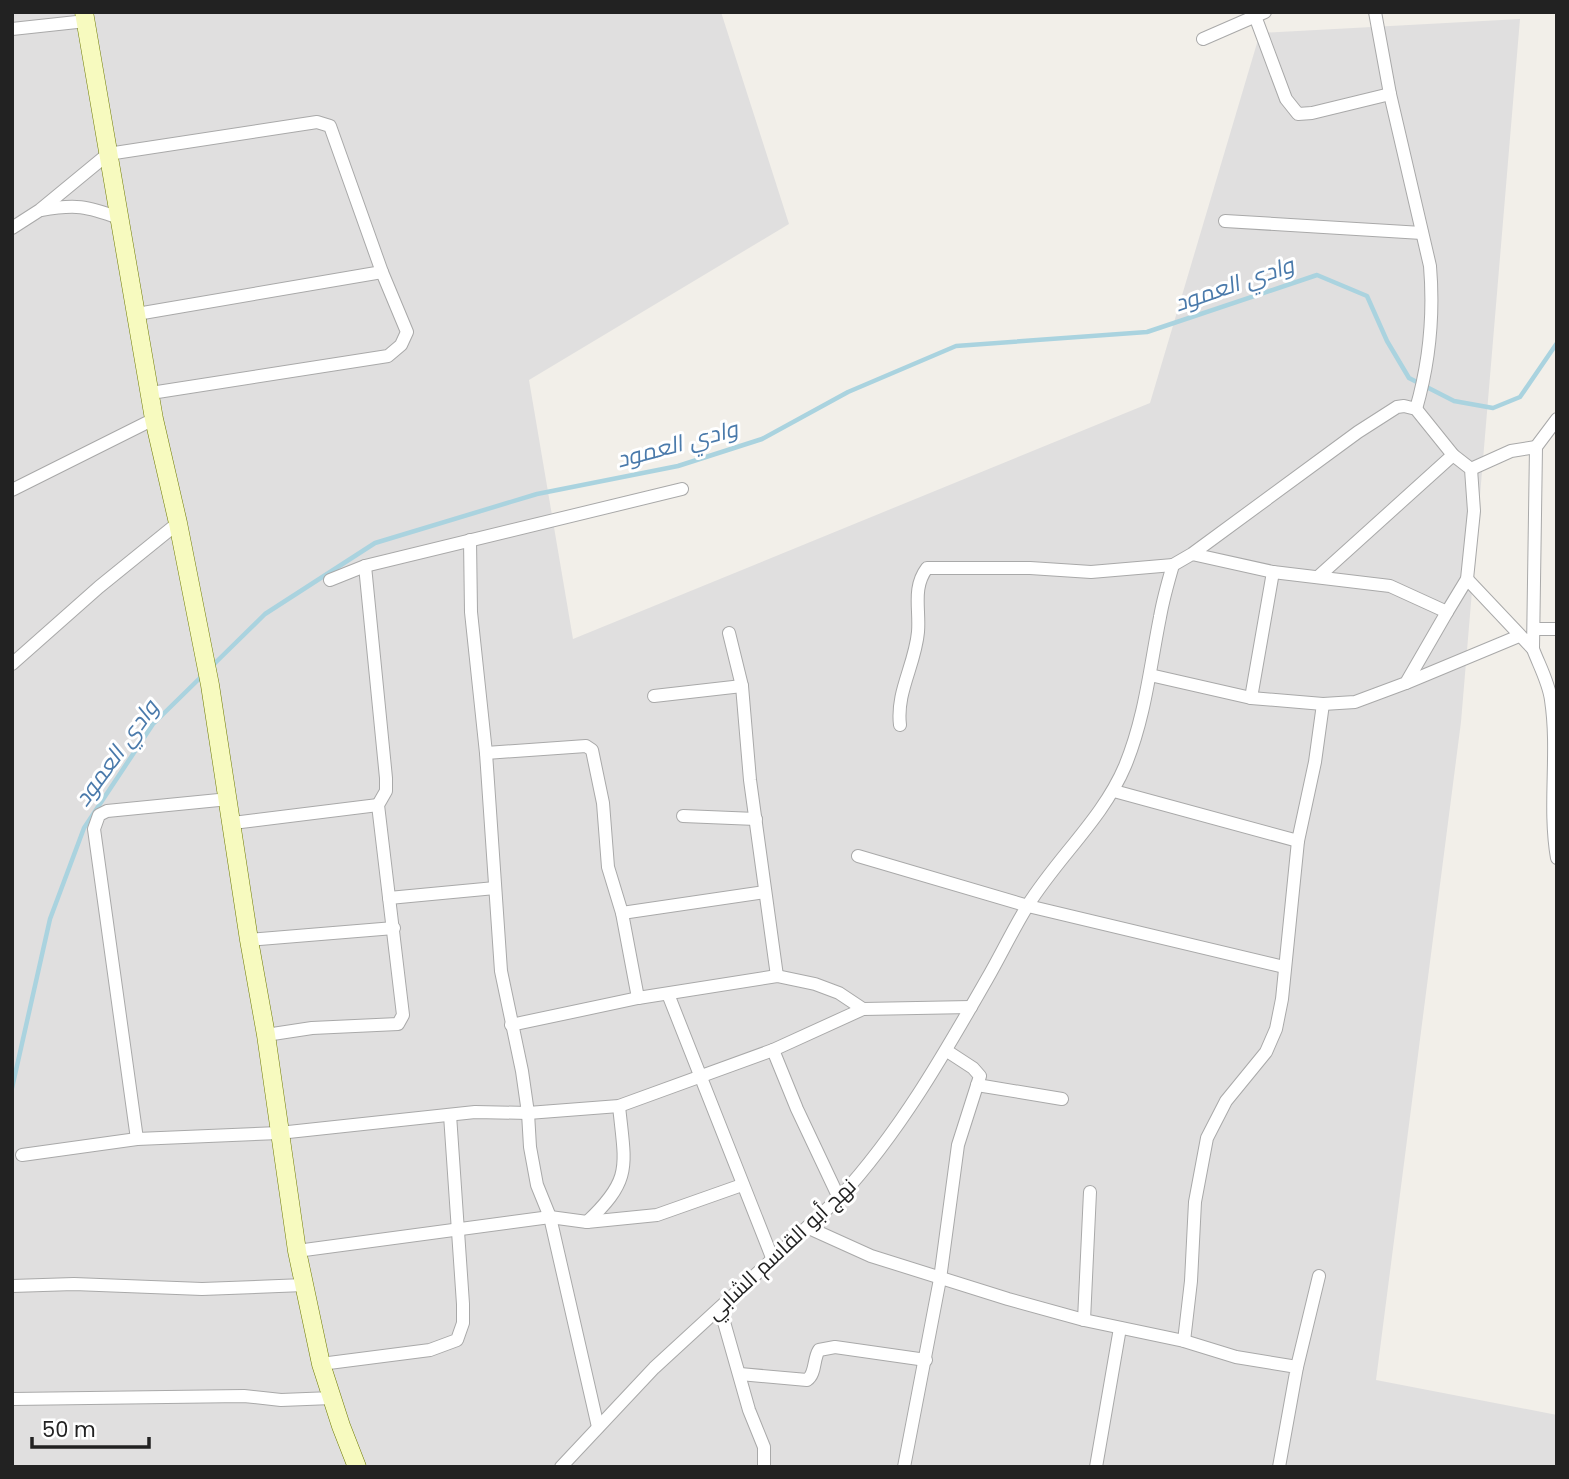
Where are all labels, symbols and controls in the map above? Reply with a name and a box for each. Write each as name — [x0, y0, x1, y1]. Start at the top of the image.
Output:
water label: وادي العمود — [1170, 248, 1300, 321]
water label: وادي العمود — [613, 412, 743, 477]
water label: وادي العمود — [67, 692, 168, 814]
street label: نهج أبو القاسم الشابي — [700, 1172, 864, 1328]
scale bar — [32, 1406, 149, 1450]
text: 50 m — [42, 1415, 96, 1444]

